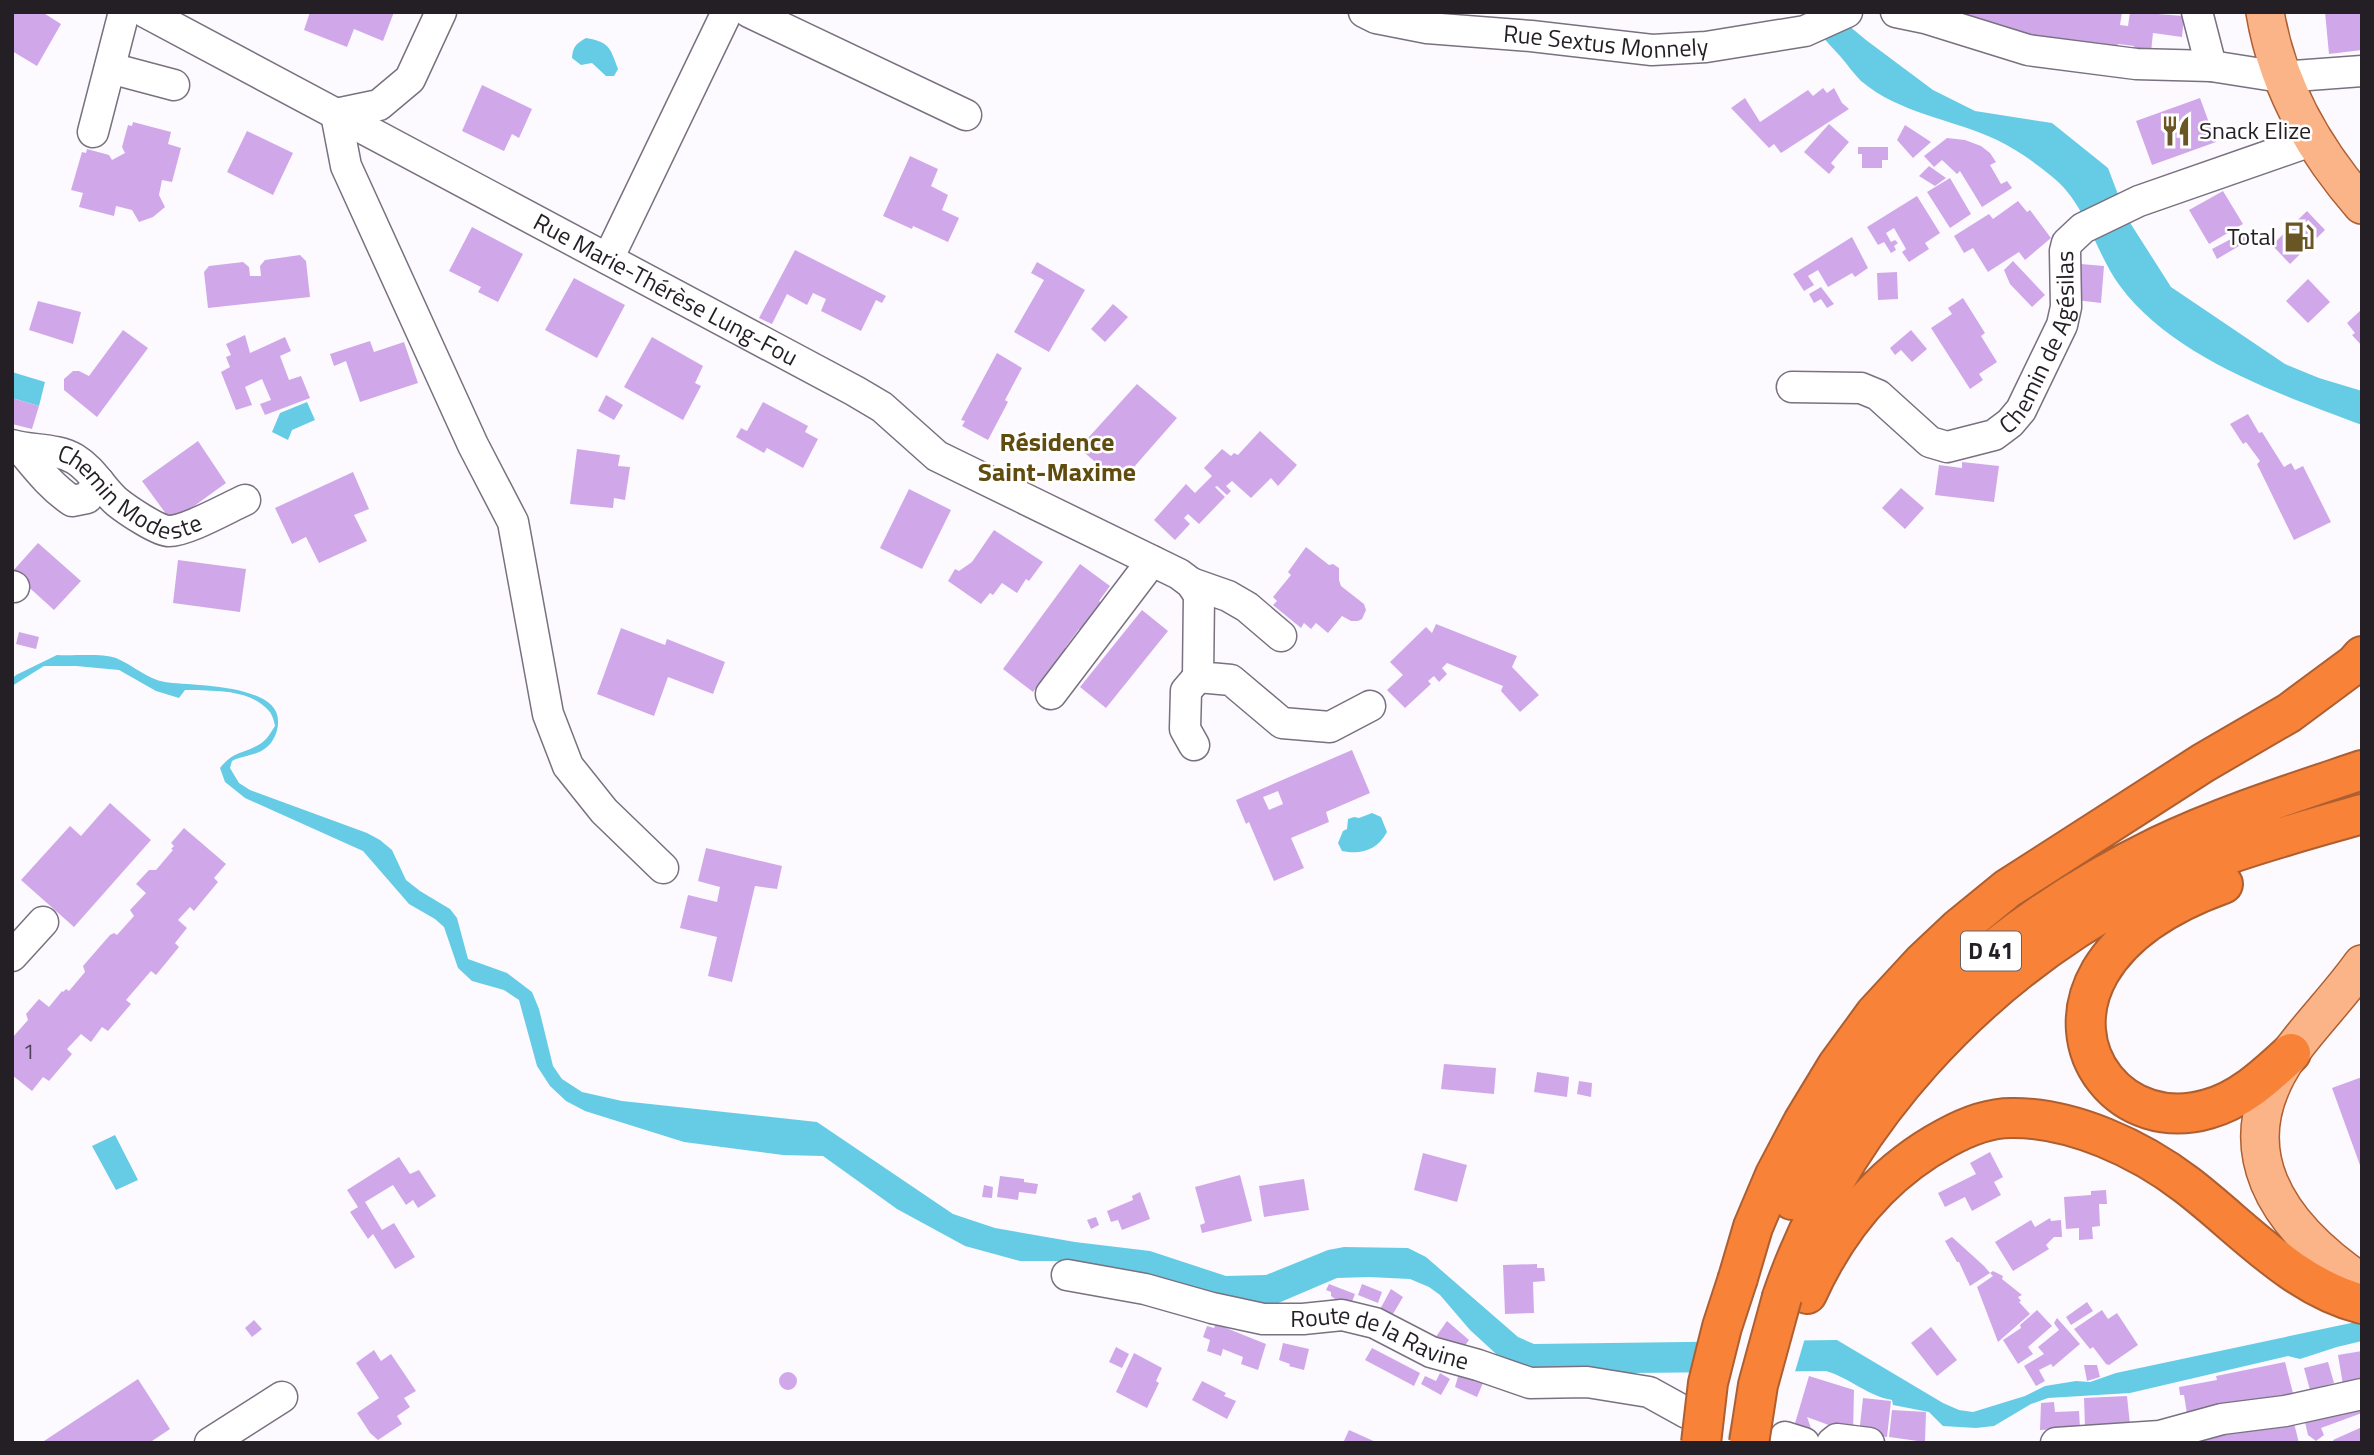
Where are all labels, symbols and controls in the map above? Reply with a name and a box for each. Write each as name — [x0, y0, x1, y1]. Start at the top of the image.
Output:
street label: Rue Sextus Monnely — [1502, 15, 1710, 67]
place label: Snack Elize — [2199, 112, 2311, 148]
restaurant icon: Snack Elize — [2159, 114, 2193, 148]
street label: Rue Marie-Thérèse Lung-Fou — [527, 204, 805, 374]
place label: Total — [2227, 218, 2276, 254]
fuel station icon: Total — [2282, 220, 2316, 254]
street label: Chemin de Agésilas — [1991, 251, 2083, 442]
district label: Résidence Saint-Maxime — [978, 422, 1136, 491]
street label: Chemin Modeste — [53, 434, 207, 548]
road number: D 41 — [1961, 932, 2021, 970]
house number: 1 — [23, 1035, 35, 1067]
street label: Route de la Ravine — [1290, 1296, 1473, 1379]

